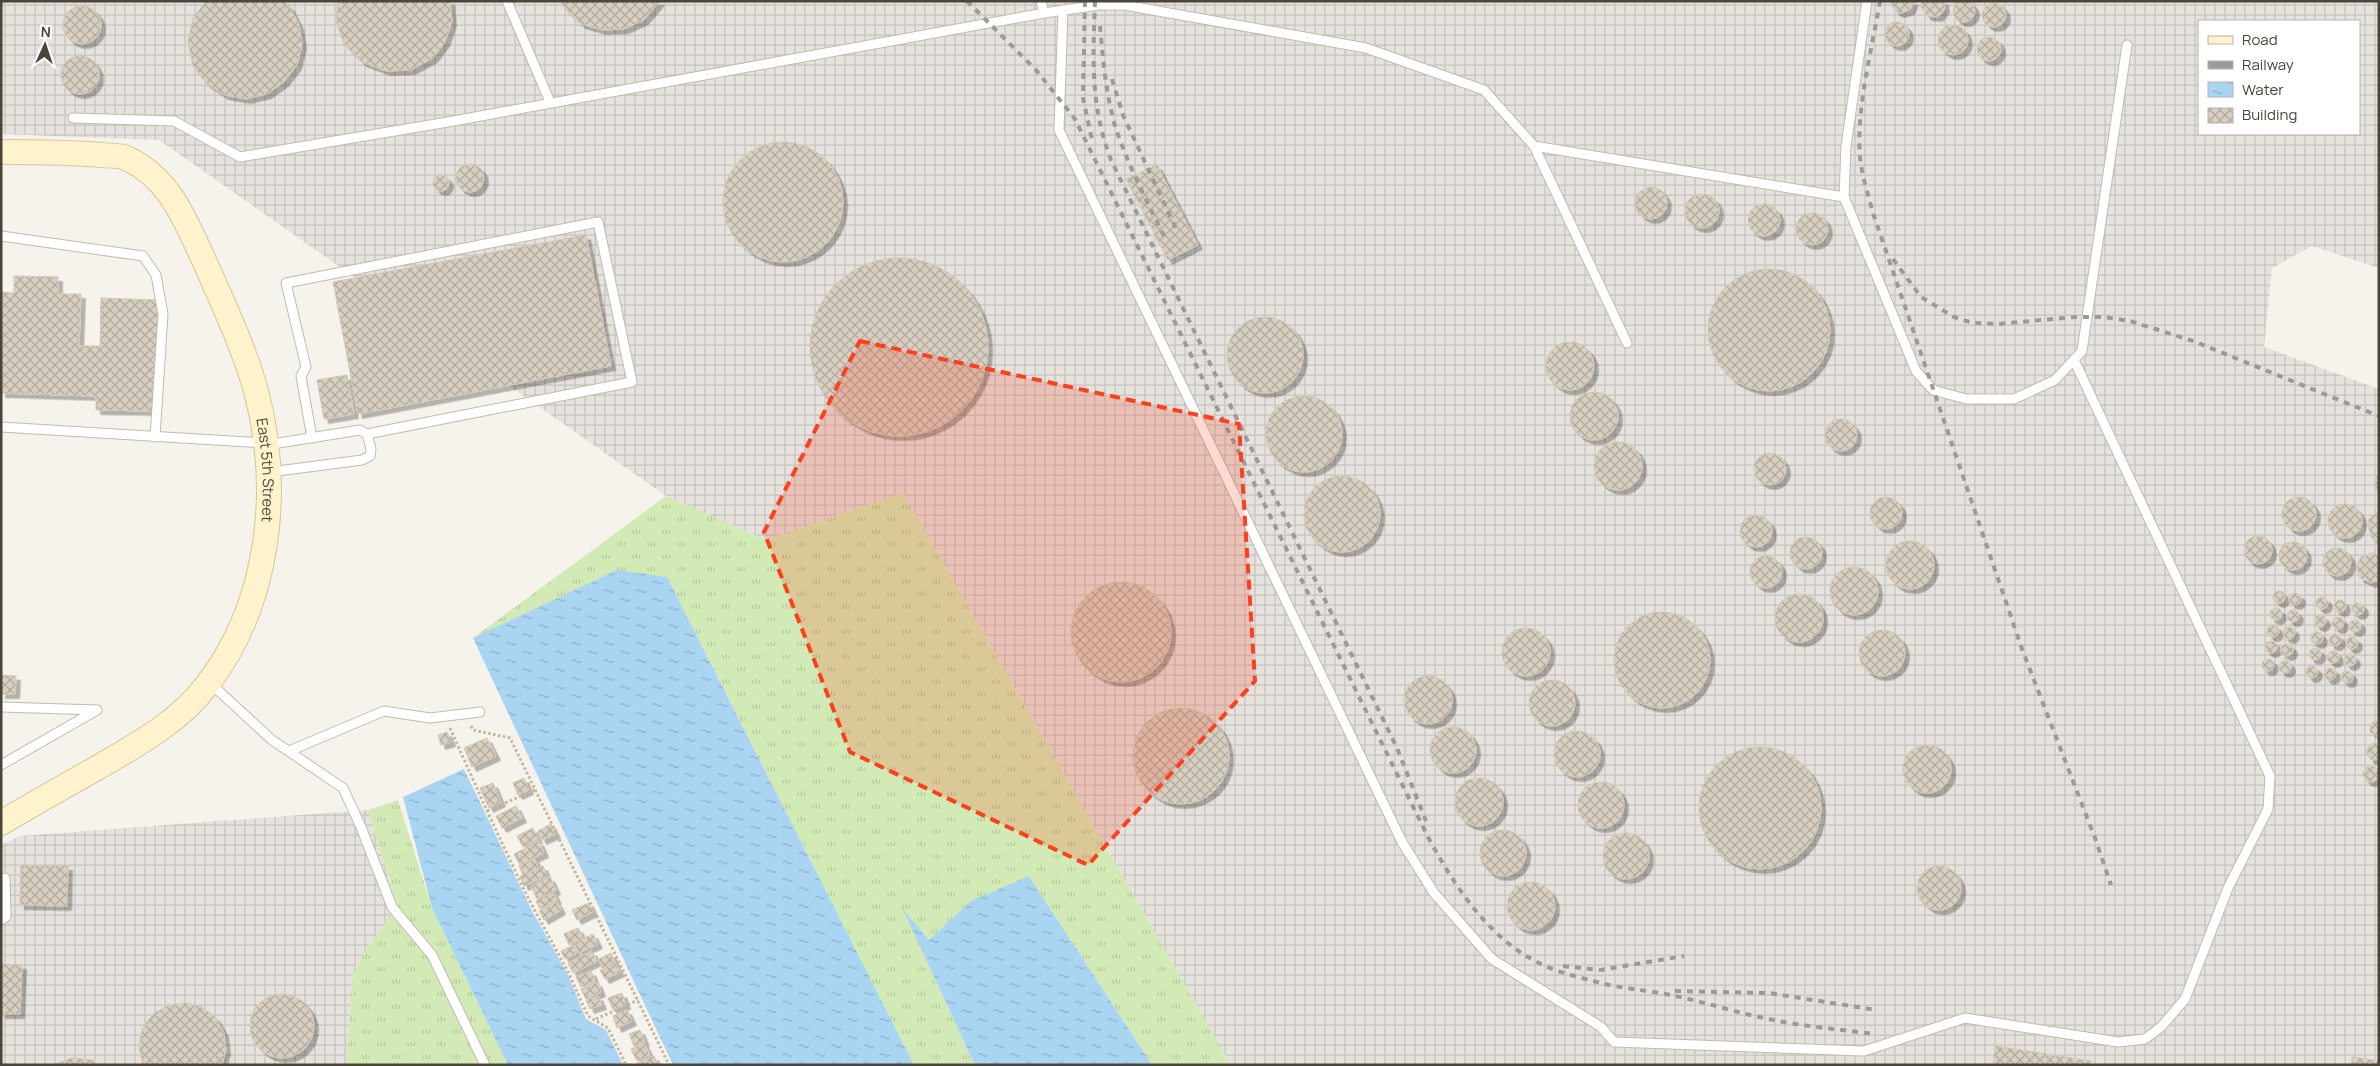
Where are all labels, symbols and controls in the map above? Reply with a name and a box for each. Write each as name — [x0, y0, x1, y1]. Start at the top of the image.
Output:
north arrow — [20, 20, 70, 70]
legend — [2198, 20, 2360, 135]
text: N — [40, 22, 51, 41]
text: Road — [2242, 29, 2278, 50]
text: Railway — [2242, 54, 2294, 75]
text: Water — [2242, 79, 2284, 100]
text: Building — [2242, 104, 2297, 125]
street label: East 5th Street — [252, 416, 279, 523]

